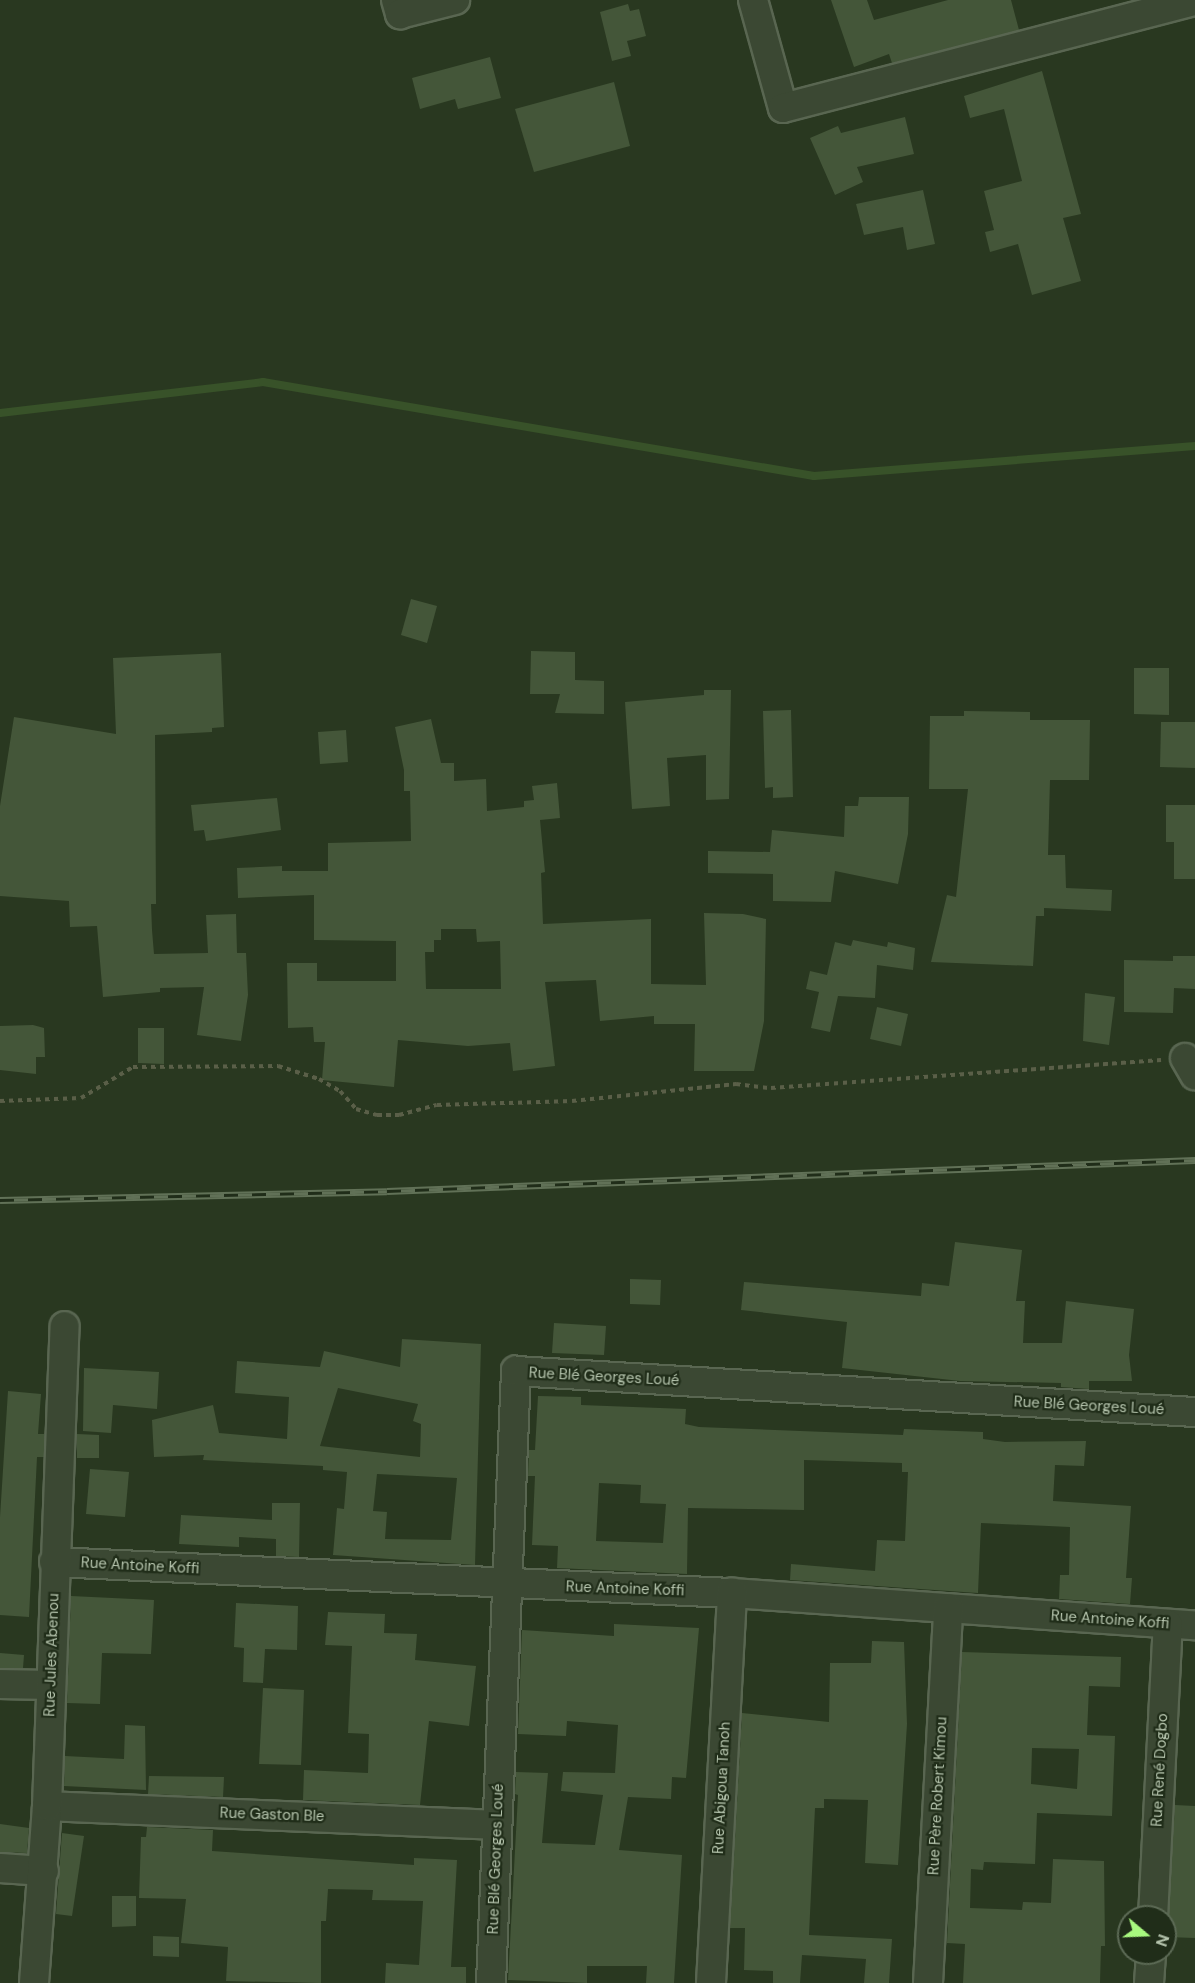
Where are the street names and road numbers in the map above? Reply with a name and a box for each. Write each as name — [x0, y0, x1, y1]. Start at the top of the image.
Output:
street label: Rue Blé Georges Loué — [528, 1364, 680, 1390]
street label: Rue Blé Georges Loué — [1013, 1393, 1165, 1419]
street label: Rue Antoine Koffi — [80, 1554, 200, 1578]
street label: Rue Antoine Koffi — [565, 1578, 685, 1600]
street label: Rue Jules Abenou — [41, 1593, 63, 1717]
street label: Rue Antoine Koffi — [1050, 1607, 1170, 1633]
street label: Rue René Dogbo — [1148, 1713, 1172, 1827]
street label: Rue Père Robert Kimou — [925, 1716, 951, 1876]
street label: Rue Abigoua Tanoh — [710, 1721, 734, 1855]
street label: Rue Blé Georges Loué — [484, 1783, 508, 1935]
street label: Rue Gaston Ble — [219, 1804, 325, 1826]

